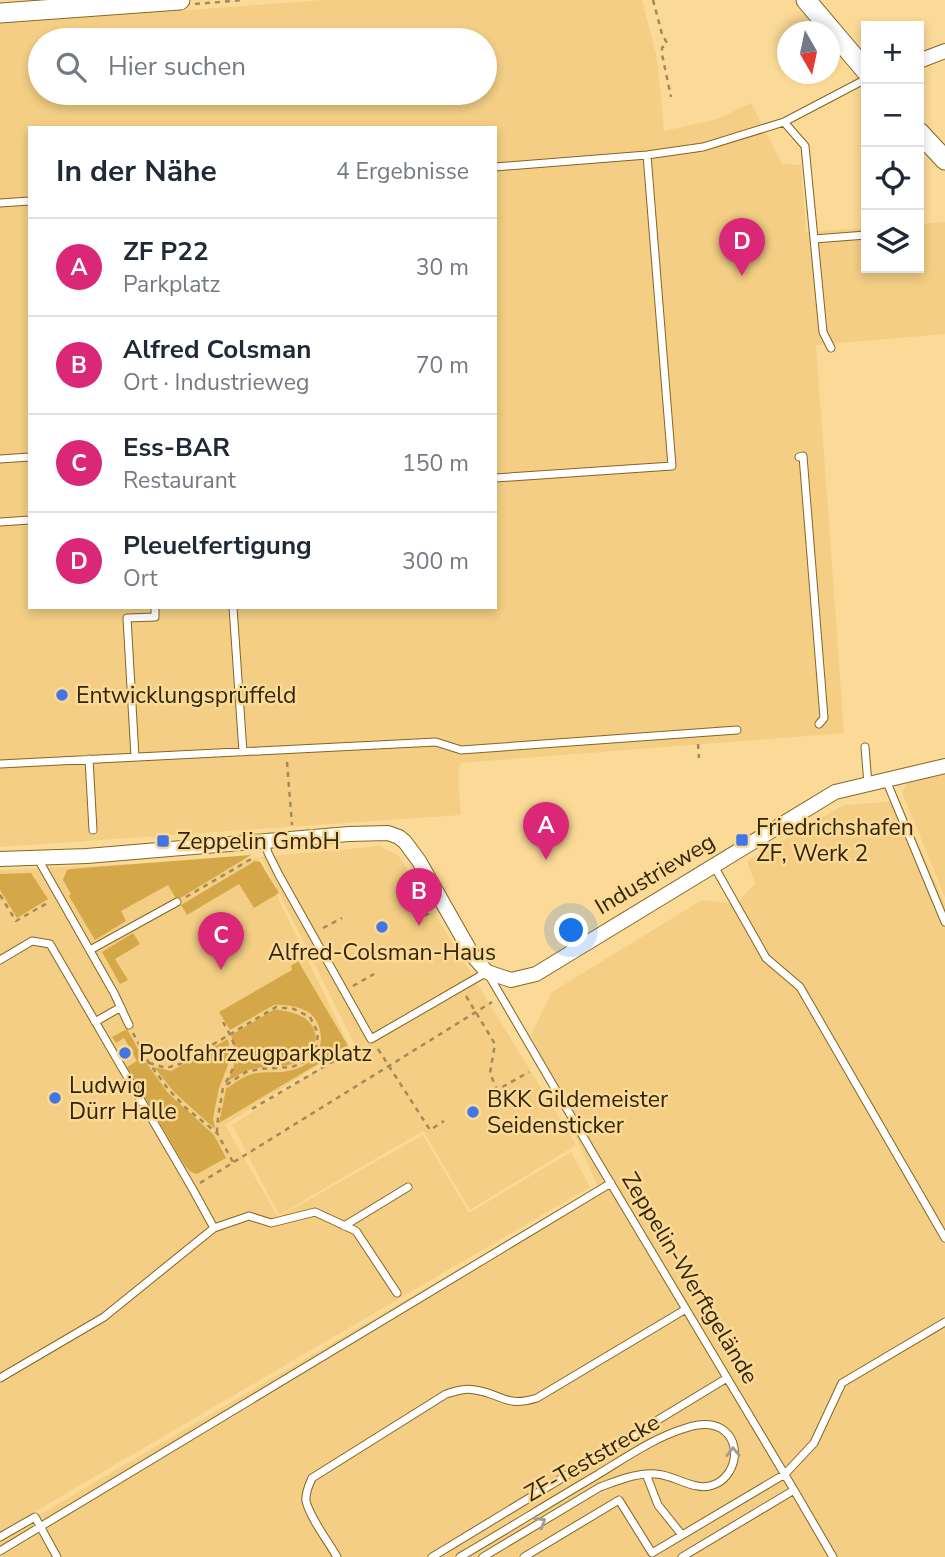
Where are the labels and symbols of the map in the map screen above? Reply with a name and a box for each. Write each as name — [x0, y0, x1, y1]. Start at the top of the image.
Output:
north arrow — [777, 21, 840, 84]
pin: D — [719, 218, 765, 276]
place label: Entwicklungsprüffeld — [76, 680, 296, 711]
marker: Entwicklungsprüffeld — [54, 687, 70, 703]
pin: A — [523, 802, 569, 860]
place label: Friedrichshafen ZF, Werk 2 — [756, 812, 914, 869]
place label: Zeppelin GmbH — [177, 826, 340, 857]
street label: Industrieweg — [589, 826, 721, 922]
marker: Friedrichshafen ZF, Werk 2 — [734, 832, 750, 848]
marker: Zeppelin GmbH — [155, 833, 171, 849]
pin: B — [396, 868, 442, 926]
pin: C — [198, 912, 244, 970]
your location — [554, 913, 588, 947]
marker: Alfred-Colsman-Haus — [374, 919, 390, 935]
place label: Alfred-Colsman-Haus — [268, 937, 496, 968]
place label: Poolfahrzeugparkplatz — [139, 1038, 372, 1069]
marker: Poolfahrzeugparkplatz — [117, 1045, 133, 1061]
place label: Ludwig Dürr Halle — [69, 1070, 177, 1127]
place label: BKK Gildemeister Seidensticker — [487, 1084, 669, 1141]
marker: Ludwig Dürr Halle — [47, 1090, 63, 1106]
marker: BKK Gildemeister Seidensticker — [465, 1104, 481, 1120]
street label: Zeppelin-Werftgelände — [614, 1166, 766, 1390]
street label: ZF-Teststrecke — [519, 1407, 665, 1509]
one-way arrow — [725, 1446, 740, 1457]
one-way arrow — [534, 1517, 547, 1530]

